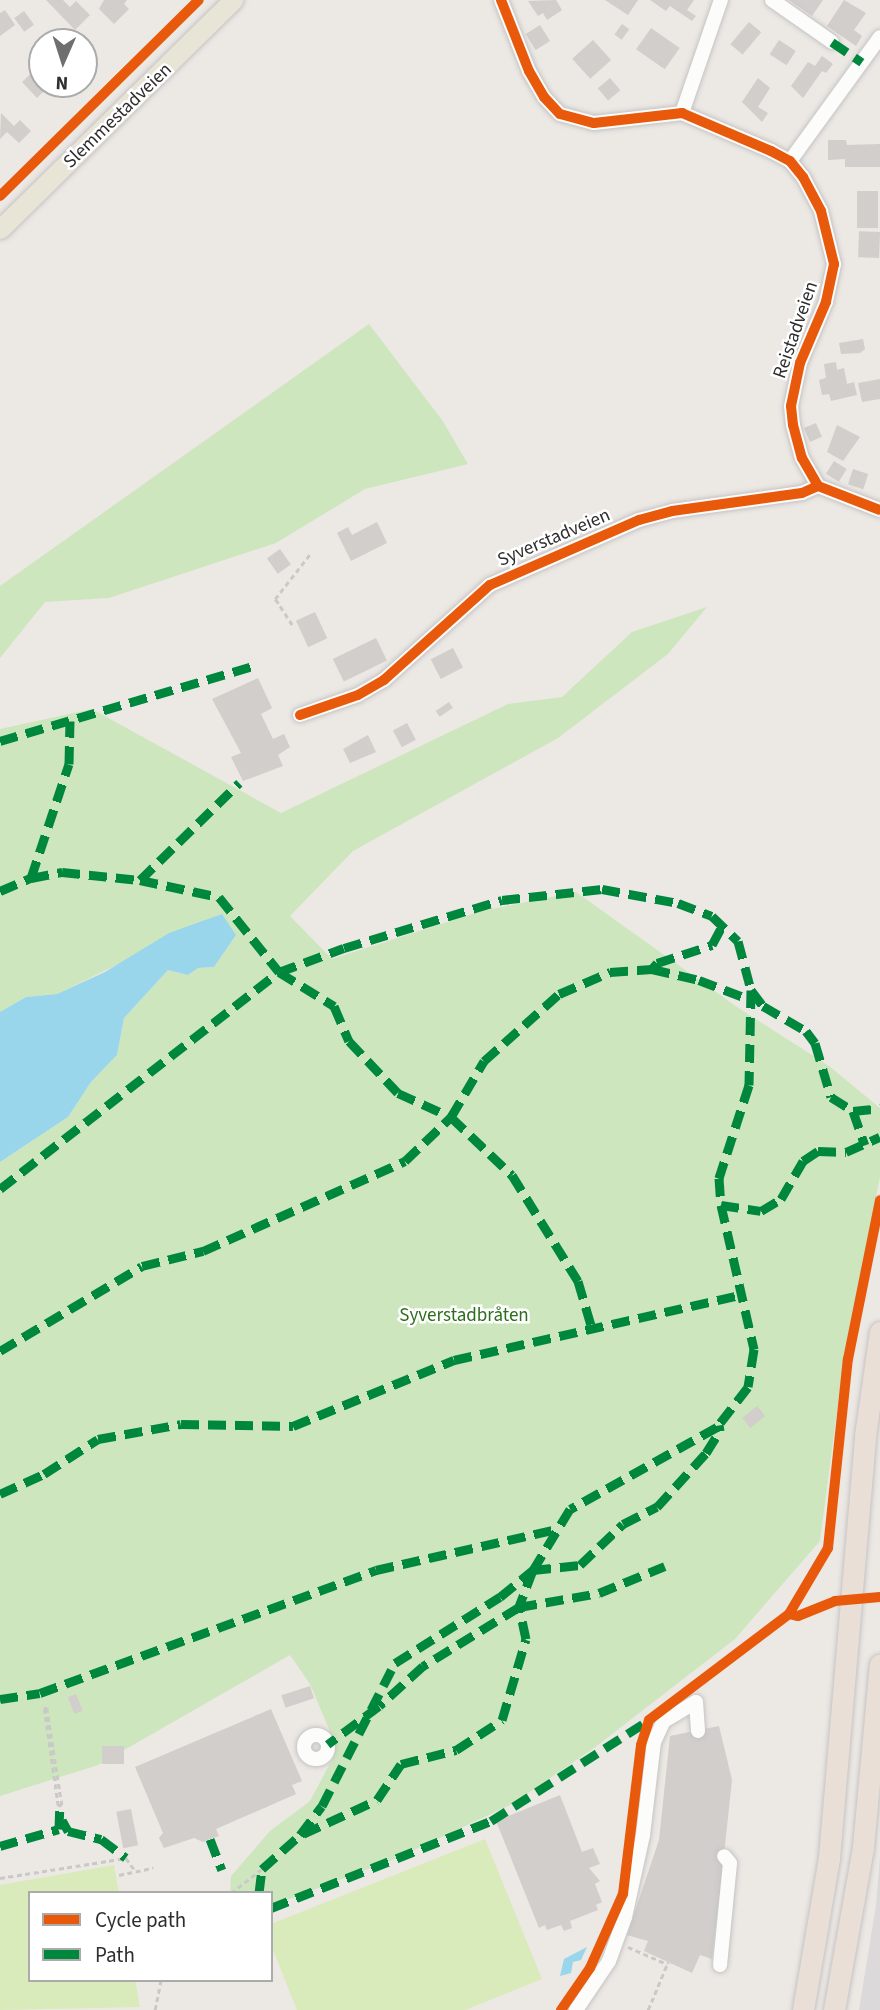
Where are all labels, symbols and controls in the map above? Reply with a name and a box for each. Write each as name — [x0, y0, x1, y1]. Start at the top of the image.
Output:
north arrow — [28, 28, 98, 98]
street label: Slemmestadveien — [59, 59, 177, 173]
text: N — [55, 69, 69, 96]
street label: Reistadveien — [769, 278, 823, 382]
street label: Syverstadveien — [494, 504, 614, 572]
park label: Syverstadbråten — [399, 1305, 529, 1327]
legend — [28, 1891, 273, 1982]
text: Cycle path — [95, 1905, 186, 1935]
text: Path — [95, 1940, 135, 1970]

